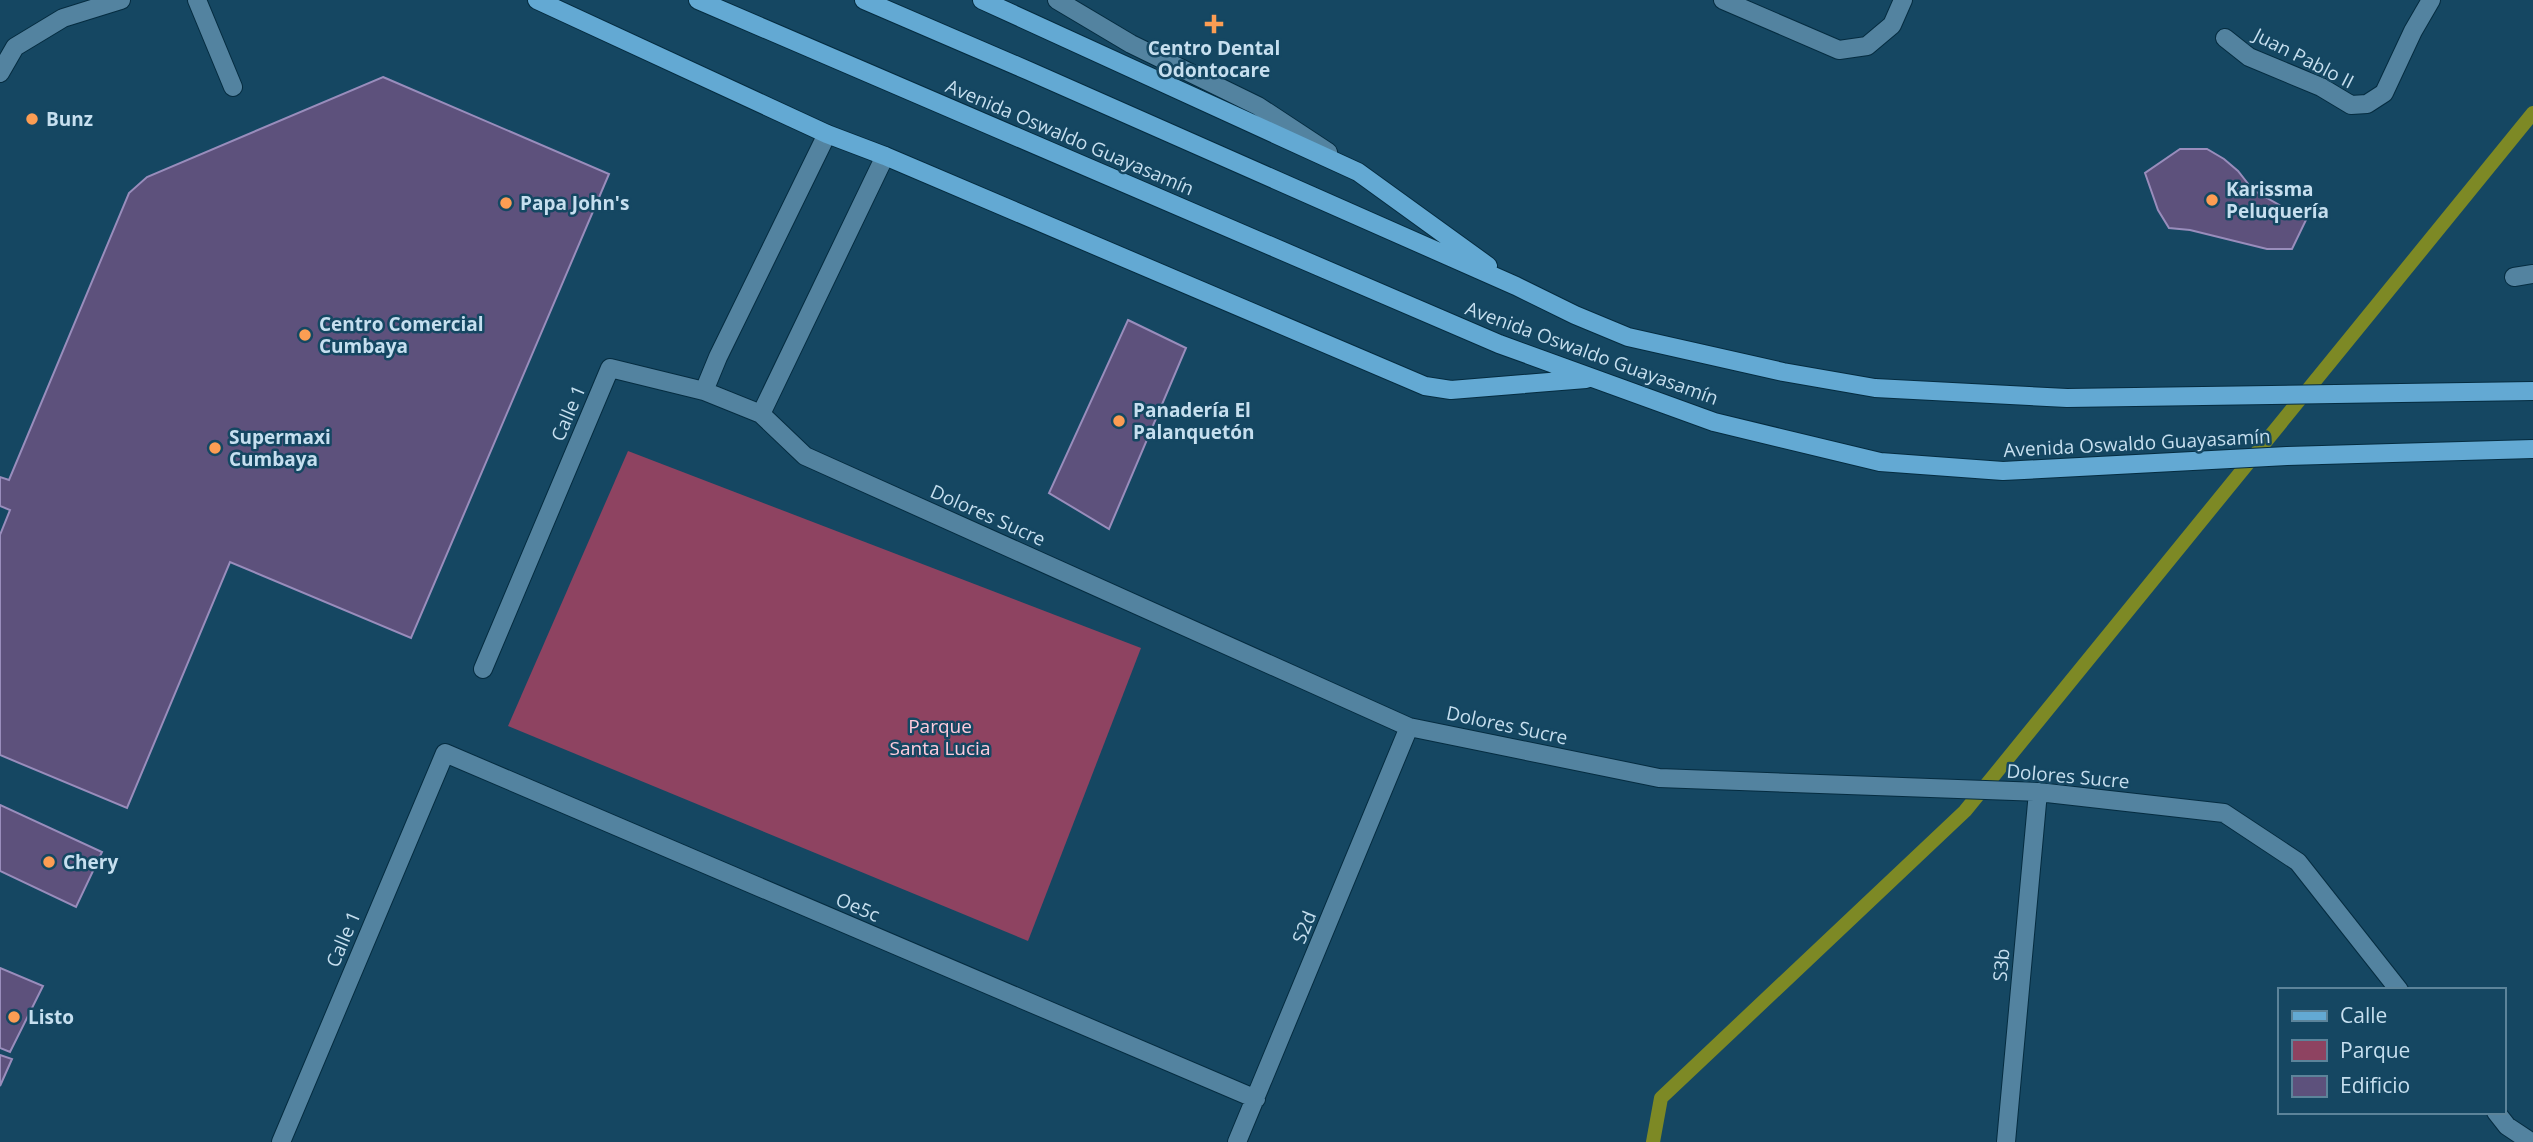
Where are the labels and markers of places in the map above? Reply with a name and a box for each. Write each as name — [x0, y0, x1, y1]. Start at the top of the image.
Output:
marker: Centro Dental Odontocare — [1204, 14, 1224, 34]
place label: Centro Dental Odontocare — [1148, 35, 1280, 83]
place label: Bunz — [46, 106, 93, 132]
marker: Bunz — [24, 111, 40, 127]
place label: Karissma Peluquería — [2226, 176, 2329, 224]
place label: Papa John's — [520, 190, 629, 216]
marker: Karissma Peluquería — [2204, 192, 2220, 208]
marker: Papa John's — [498, 195, 514, 211]
place label: Centro Comercial Cumbaya — [319, 311, 484, 359]
marker: Centro Comercial Cumbaya — [297, 327, 313, 343]
place label: Panadería El Palanquetón — [1133, 397, 1254, 445]
marker: Panadería El Palanquetón — [1111, 413, 1127, 429]
place label: Supermaxi Cumbaya — [229, 424, 331, 472]
marker: Supermaxi Cumbaya — [207, 440, 223, 456]
place label: Chery — [63, 849, 118, 875]
marker: Chery — [41, 854, 57, 870]
place label: Listo — [28, 1004, 74, 1030]
marker: Listo — [6, 1009, 22, 1025]

